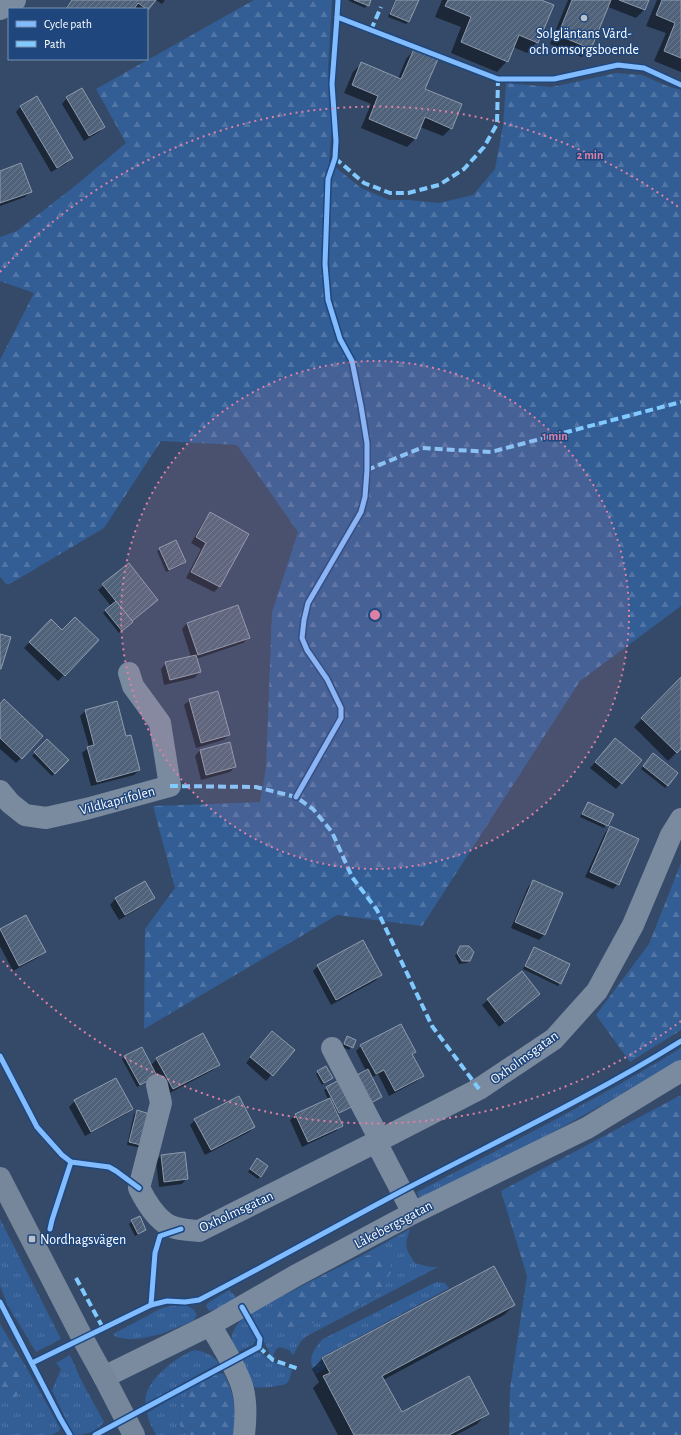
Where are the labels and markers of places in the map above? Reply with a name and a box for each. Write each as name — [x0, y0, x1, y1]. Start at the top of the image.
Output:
marker: Solgläntans Vård- och omsorgsboende — [579, 13, 589, 23]
place label: Solgläntans Vård- och omsorgsboende — [529, 27, 639, 57]
centre of rings — [368, 608, 382, 622]
place label: Nordhagsvägen — [40, 1233, 126, 1247]
marker: Nordhagsvägen — [27, 1234, 37, 1244]

